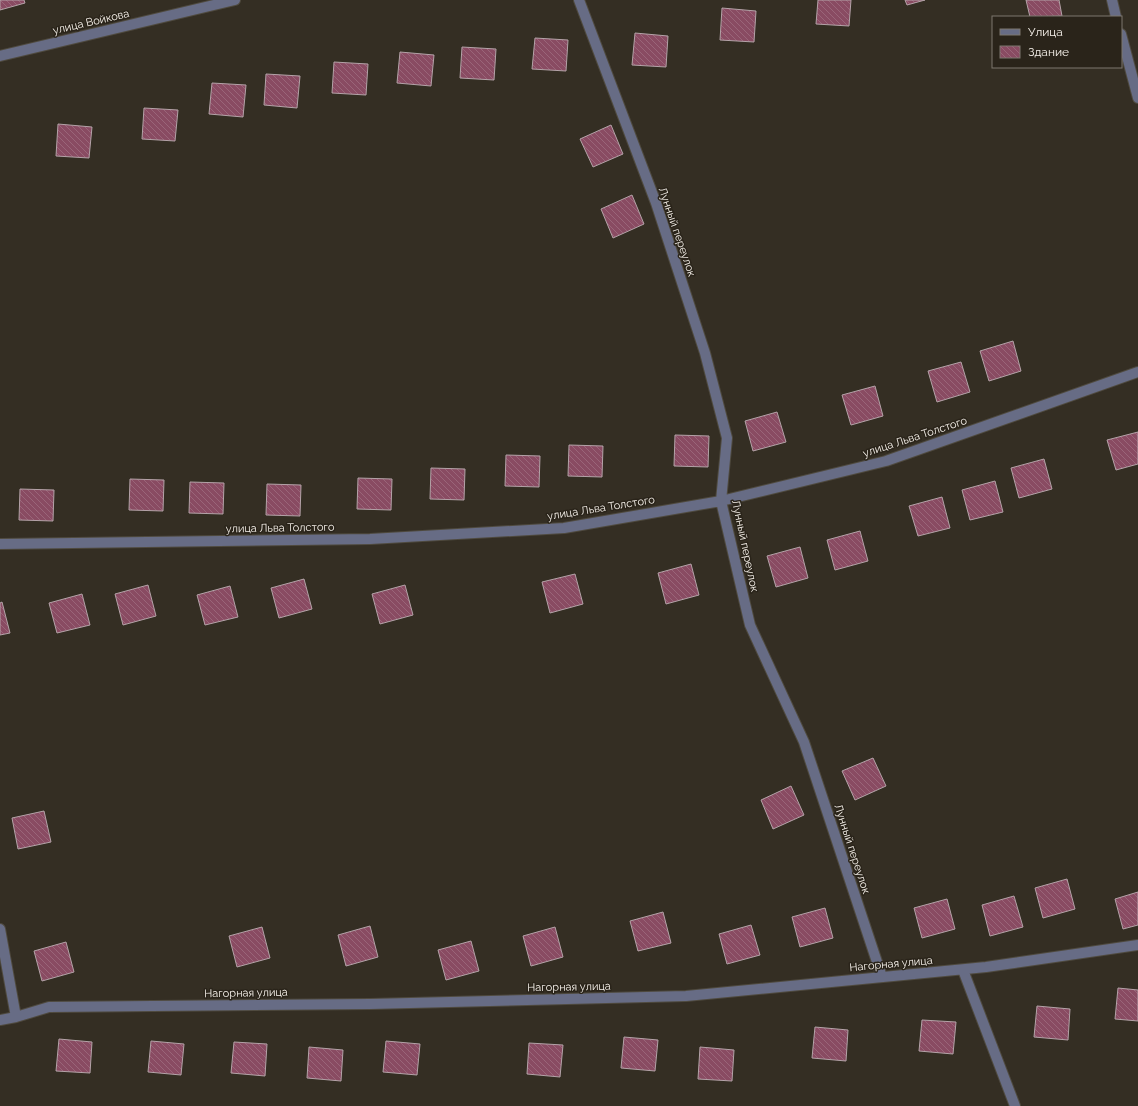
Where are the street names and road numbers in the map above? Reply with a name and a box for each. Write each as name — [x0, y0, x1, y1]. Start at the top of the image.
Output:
street label: улица Войкова — [51, 7, 131, 37]
street label: Лунный переулок — [656, 186, 699, 279]
street label: улица Льва Толстого — [861, 414, 969, 460]
street label: улица Льва Толстого — [546, 493, 656, 523]
street label: Лунный переулок — [729, 499, 761, 594]
street label: улица Льва Толстого — [226, 521, 335, 535]
street label: Лунный переулок — [831, 802, 873, 896]
street label: Нагорная улица — [849, 954, 933, 974]
street label: Нагорная улица — [527, 980, 611, 994]
street label: Нагорная улица — [204, 986, 288, 1000]

